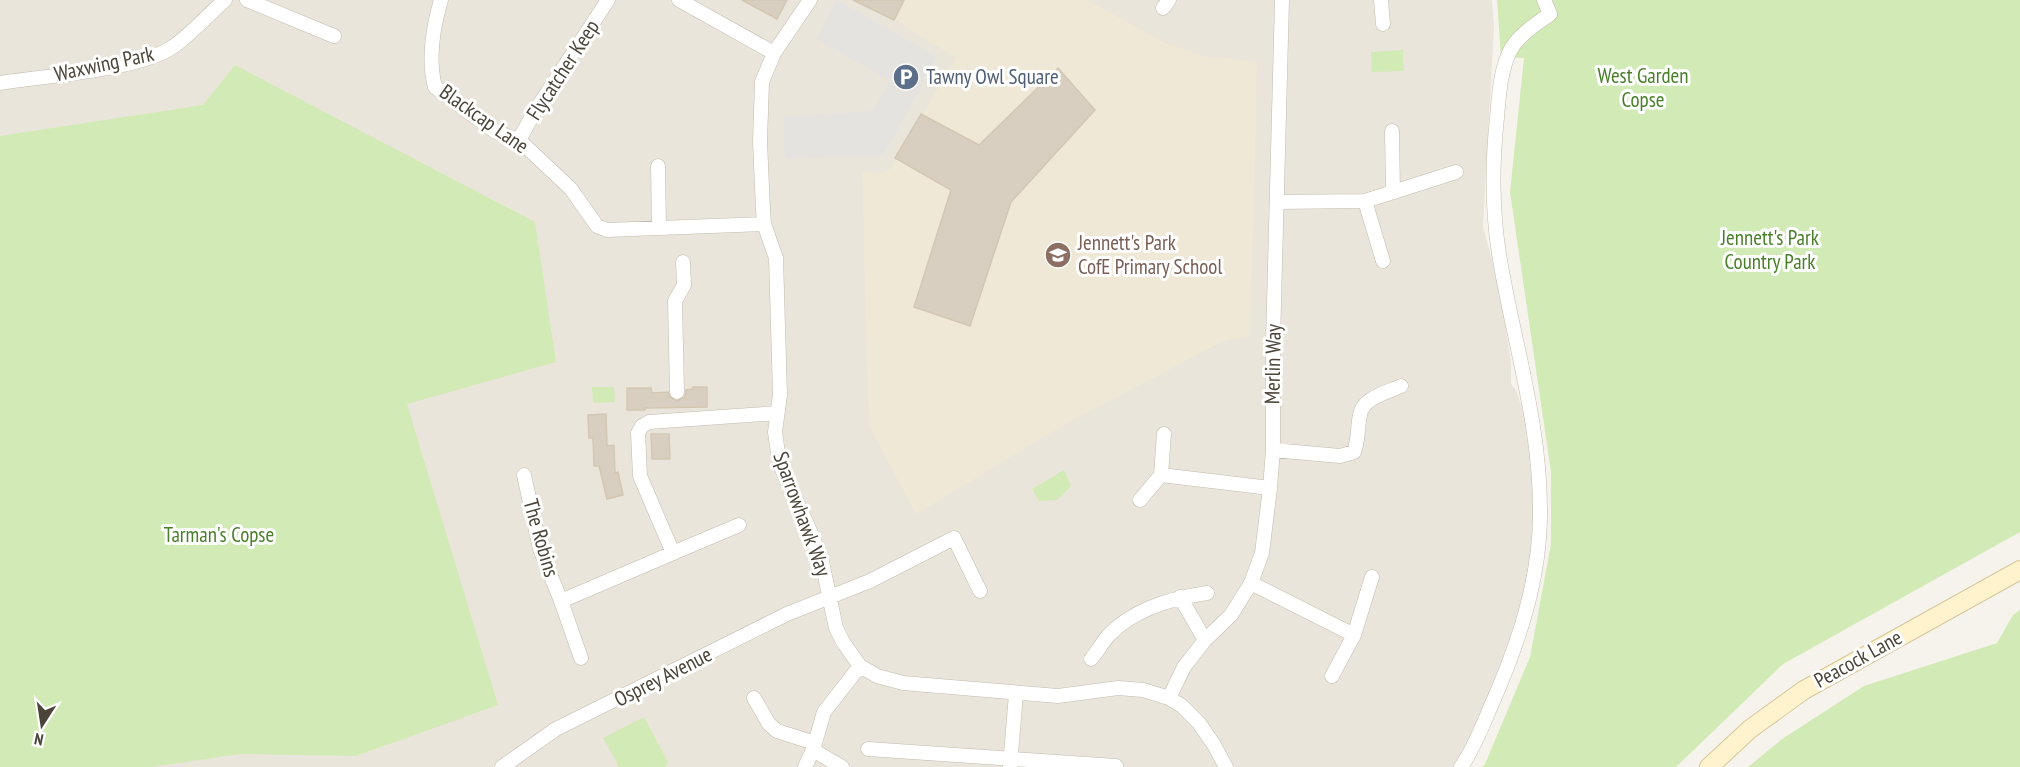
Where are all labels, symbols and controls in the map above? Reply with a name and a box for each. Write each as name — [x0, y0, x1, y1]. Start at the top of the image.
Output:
street label: Flycatcher Keep — [520, 14, 605, 125]
street label: Waxwing Park — [52, 40, 156, 87]
parking icon: Tawny Owl Square — [891, 62, 921, 92]
park label: West Garden Copse — [1598, 62, 1688, 113]
place label: Tawny Owl Square — [926, 63, 1059, 90]
street label: Blackcap Lane — [434, 78, 534, 159]
park label: Jennett's Park Country Park — [1720, 224, 1819, 275]
place label: Jennett's Park CofE Primary School — [1077, 229, 1222, 280]
school or university icon: Jennett's Park CofE Primary School — [1043, 240, 1073, 270]
street label: Merlin Way — [1258, 324, 1287, 404]
street label: Sparrowhawk Way — [767, 448, 838, 580]
street label: The Robins — [517, 496, 565, 580]
park label: Tarman's Copse — [164, 521, 274, 548]
street label: Peacock Lane — [1809, 623, 1906, 694]
street label: Osprey Avenue — [609, 640, 716, 713]
north arrow — [12, 695, 72, 755]
text: N — [33, 729, 45, 750]

